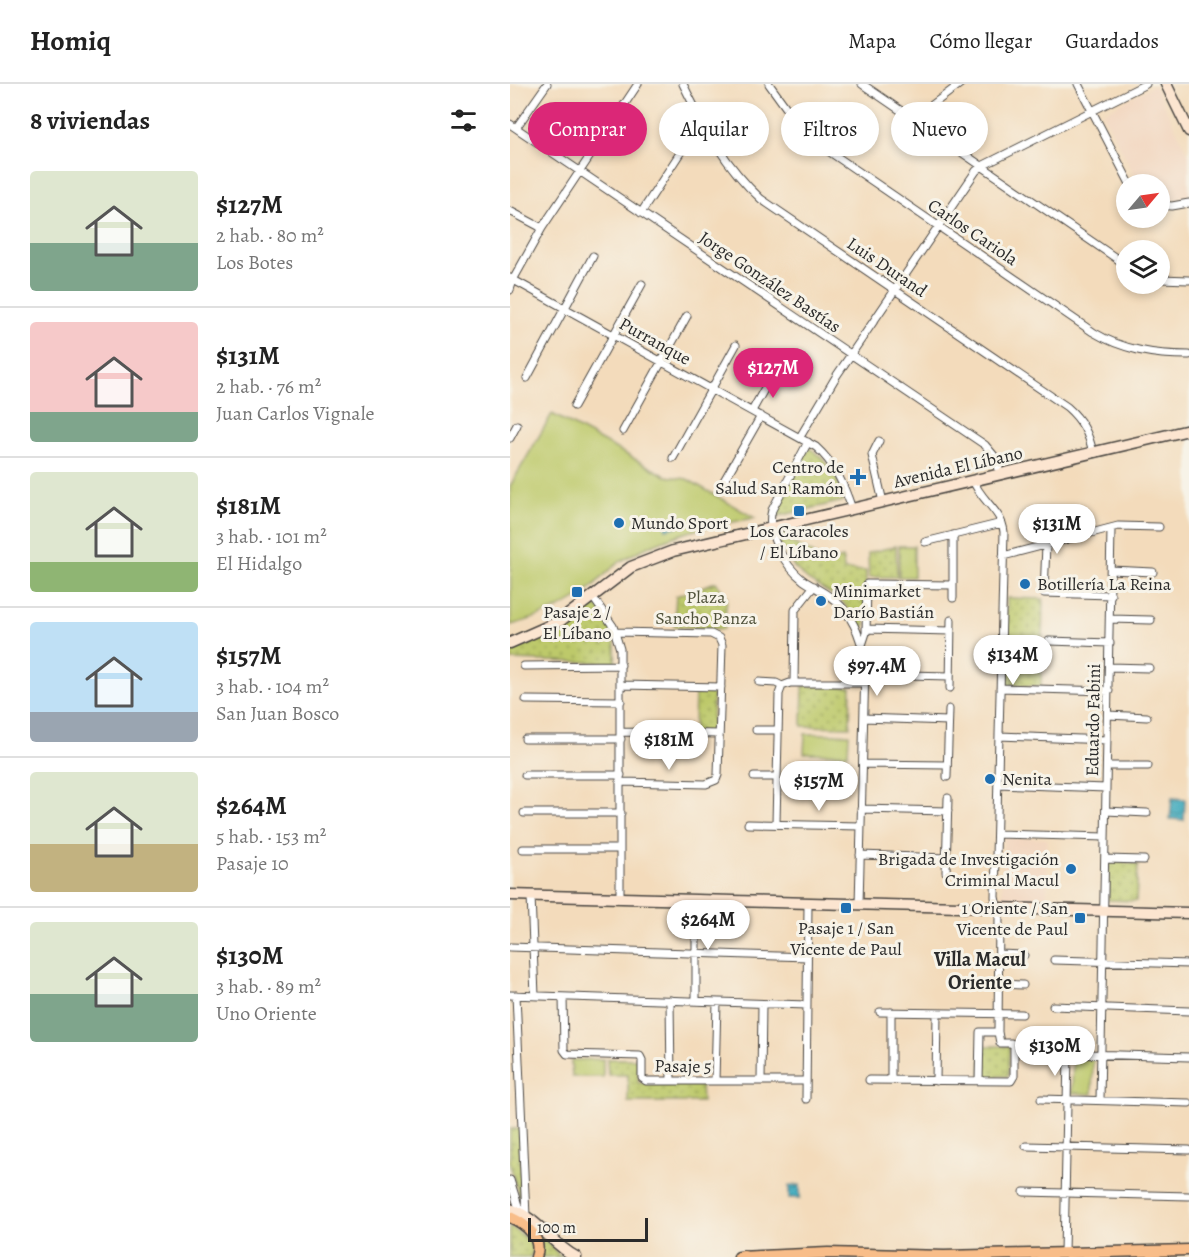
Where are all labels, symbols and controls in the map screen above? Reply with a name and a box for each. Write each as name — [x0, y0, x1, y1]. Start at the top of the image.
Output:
text: Homiq — [30, 22, 111, 60]
text: Mapa — [848, 27, 896, 55]
text: Cómo llegar — [929, 27, 1032, 55]
text: Guardados — [1065, 27, 1159, 55]
chip: Comprar — [528, 102, 647, 156]
chip: Alquilar — [659, 102, 769, 156]
chip: Filtros — [781, 102, 879, 156]
chip: Nuevo — [891, 102, 988, 156]
text: 8 viviendas — [30, 103, 150, 138]
icon: filters — [447, 104, 480, 137]
north arrow — [1116, 174, 1170, 228]
map controls — [1116, 174, 1170, 294]
text: $127M — [216, 187, 283, 222]
street label: Carlos Cariola — [923, 193, 1023, 271]
icon: home — [78, 195, 150, 267]
text: 2 hab. · 80 m² — [216, 222, 324, 249]
street label: Jorge González Bastías — [694, 226, 846, 338]
street label: Luis Durand — [842, 231, 932, 303]
button: layers — [1116, 240, 1170, 294]
text: Los Botes — [216, 249, 293, 276]
street label: Purranque — [615, 311, 695, 371]
text: $131M — [216, 338, 280, 373]
icon: home — [78, 346, 150, 418]
pin: $127M — [731, 348, 815, 399]
text: $127M — [747, 354, 799, 381]
text: 2 hab. · 76 m² — [216, 373, 321, 400]
text: Juan Carlos Vignale — [216, 400, 375, 427]
street label: Avenida El Líbano — [890, 440, 1025, 494]
place label: Centro de Salud San Ramón — [715, 455, 844, 500]
marker: Centro de Salud San Ramón — [849, 468, 867, 486]
text: $181M — [216, 488, 281, 523]
icon: home — [78, 496, 150, 568]
marker: Los Caracoles / El Líbano — [792, 504, 806, 518]
pin: $131M — [1015, 504, 1099, 555]
text: $131M — [1032, 510, 1082, 537]
place label: Mundo Sport — [631, 511, 729, 535]
marker: Mundo Sport — [612, 516, 626, 530]
place label: Los Caracoles / El Líbano — [749, 519, 849, 564]
text: 3 hab. · 101 m² — [216, 523, 327, 550]
text: El Hidalgo — [216, 550, 302, 577]
place label: Botillería La Reina — [1037, 572, 1172, 596]
marker: Botillería La Reina — [1018, 577, 1032, 591]
place label: Minimarket Darío Bastián — [833, 579, 934, 624]
marker: Pasaje 2 / El Líbano — [570, 585, 584, 599]
park label: Plaza Sancho Panza — [655, 585, 757, 630]
marker: Minimarket Darío Bastián — [814, 594, 828, 608]
place label: Pasaje 2 / El Líbano — [542, 600, 612, 645]
pin: $134M — [971, 635, 1055, 686]
text: $157M — [216, 638, 282, 673]
text: $134M — [987, 641, 1039, 668]
icon: home — [78, 646, 150, 718]
pin: $97.4M — [828, 646, 926, 697]
text: $97.4M — [848, 652, 906, 679]
street label: Eduardo Fabini — [1080, 663, 1106, 777]
text: 3 hab. · 104 m² — [216, 673, 329, 700]
text: San Juan Bosco — [216, 700, 339, 727]
pin: $181M — [627, 720, 711, 771]
text: $181M — [644, 726, 694, 753]
pin: $157M — [777, 761, 861, 812]
text: $157M — [794, 767, 844, 794]
place label: Nenita — [1002, 767, 1053, 791]
marker: Nenita — [983, 772, 997, 786]
text: $264M — [216, 788, 287, 823]
icon: home — [78, 796, 150, 868]
text: 5 hab. · 153 m² — [216, 823, 326, 850]
place label: Brigada de Investigación Criminal Macul — [878, 847, 1060, 892]
text: Pasaje 10 — [216, 850, 289, 877]
marker: Brigada de Investigación Criminal Macul — [1064, 862, 1078, 876]
place label: 1 Oriente / San Vicente de Paul — [955, 896, 1069, 941]
pin: $264M — [666, 900, 750, 951]
marker: Pasaje 1 / San Vicente de Paul — [839, 901, 853, 915]
text: $264M — [681, 906, 735, 933]
marker: 1 Oriente / San Vicente de Paul — [1073, 911, 1087, 925]
place label: Pasaje 1 / San Vicente de Paul — [789, 916, 902, 961]
text: $130M — [216, 938, 284, 973]
icon: home — [78, 946, 150, 1018]
district label: Villa Macul Oriente — [933, 946, 1027, 996]
text: 3 hab. · 89 m² — [216, 973, 321, 1000]
text: Uno Oriente — [216, 1000, 317, 1027]
pin: $130M — [1013, 1026, 1097, 1077]
text: $130M — [1029, 1032, 1081, 1059]
street label: Pasaje 5 — [654, 1054, 712, 1078]
scale bar — [528, 1215, 648, 1242]
text: 100 m — [537, 1217, 576, 1239]

